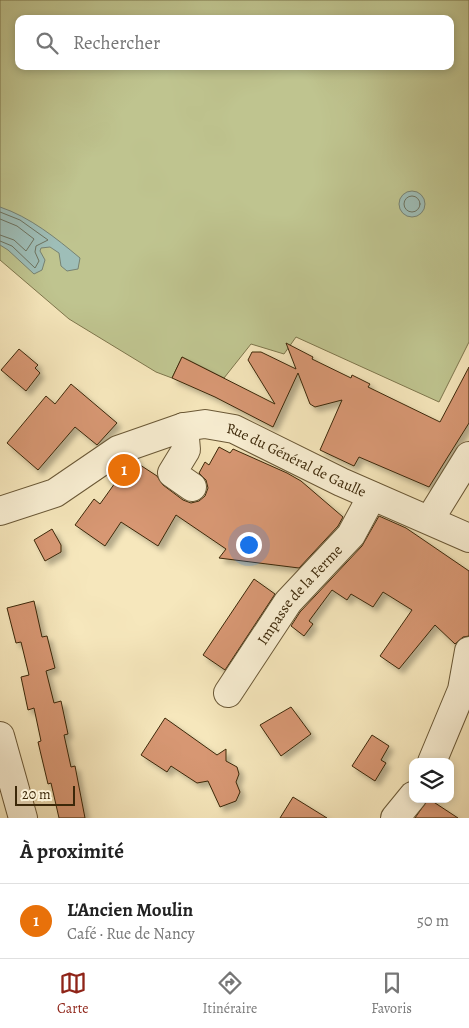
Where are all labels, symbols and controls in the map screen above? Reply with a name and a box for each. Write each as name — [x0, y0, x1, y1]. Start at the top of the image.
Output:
search box — [15, 15, 454, 70]
icon: search — [33, 29, 61, 57]
text: Rechercher — [73, 30, 160, 56]
street label: Rue du Général de Gaulle — [225, 418, 370, 502]
pin: 1 — [108, 451, 140, 489]
your location — [236, 532, 262, 558]
street label: Impasse de la Ferme — [253, 540, 347, 649]
map controls — [409, 758, 454, 803]
button: layers — [409, 758, 454, 803]
scale bar — [15, 783, 75, 806]
text: 20 m — [22, 785, 51, 804]
text: À proximité — [20, 837, 124, 865]
text: L'Ancien Moulin — [67, 897, 193, 923]
text: 1 — [33, 910, 39, 932]
text: 50 m — [417, 910, 449, 932]
text: Café · Rue de Nancy — [67, 923, 195, 945]
tab: Carte — [57, 969, 89, 1018]
tab: Itinéraire — [203, 969, 257, 1018]
tab: Favoris — [371, 969, 412, 1018]

